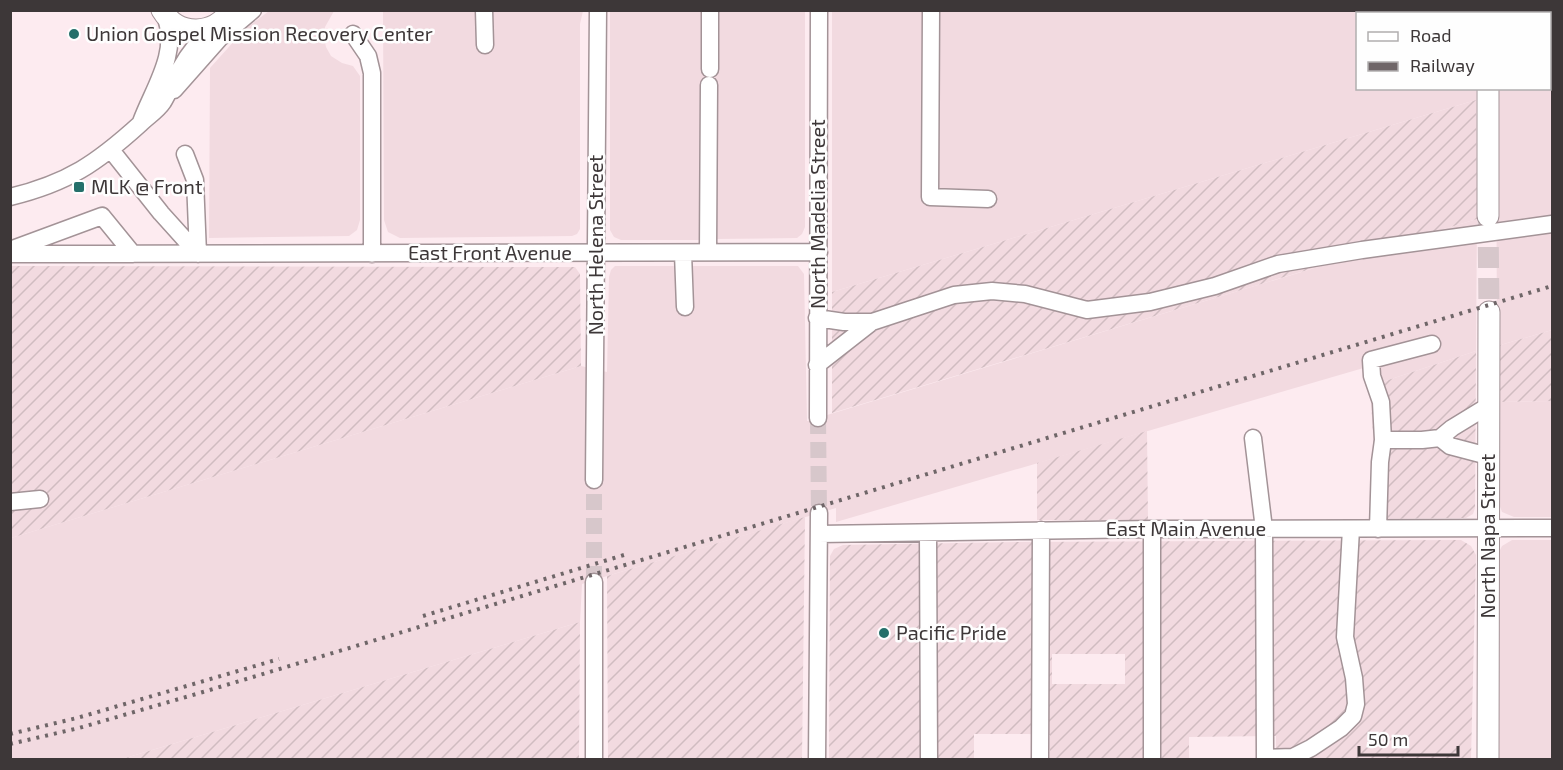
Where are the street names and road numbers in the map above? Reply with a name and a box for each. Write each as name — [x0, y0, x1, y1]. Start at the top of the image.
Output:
street label: North Madelia Street — [805, 119, 829, 309]
street label: North Helena Street — [583, 154, 607, 335]
street label: East Front Avenue — [408, 240, 572, 264]
street label: North Napa Street — [1475, 453, 1499, 618]
street label: East Main Avenue — [1106, 516, 1266, 540]

